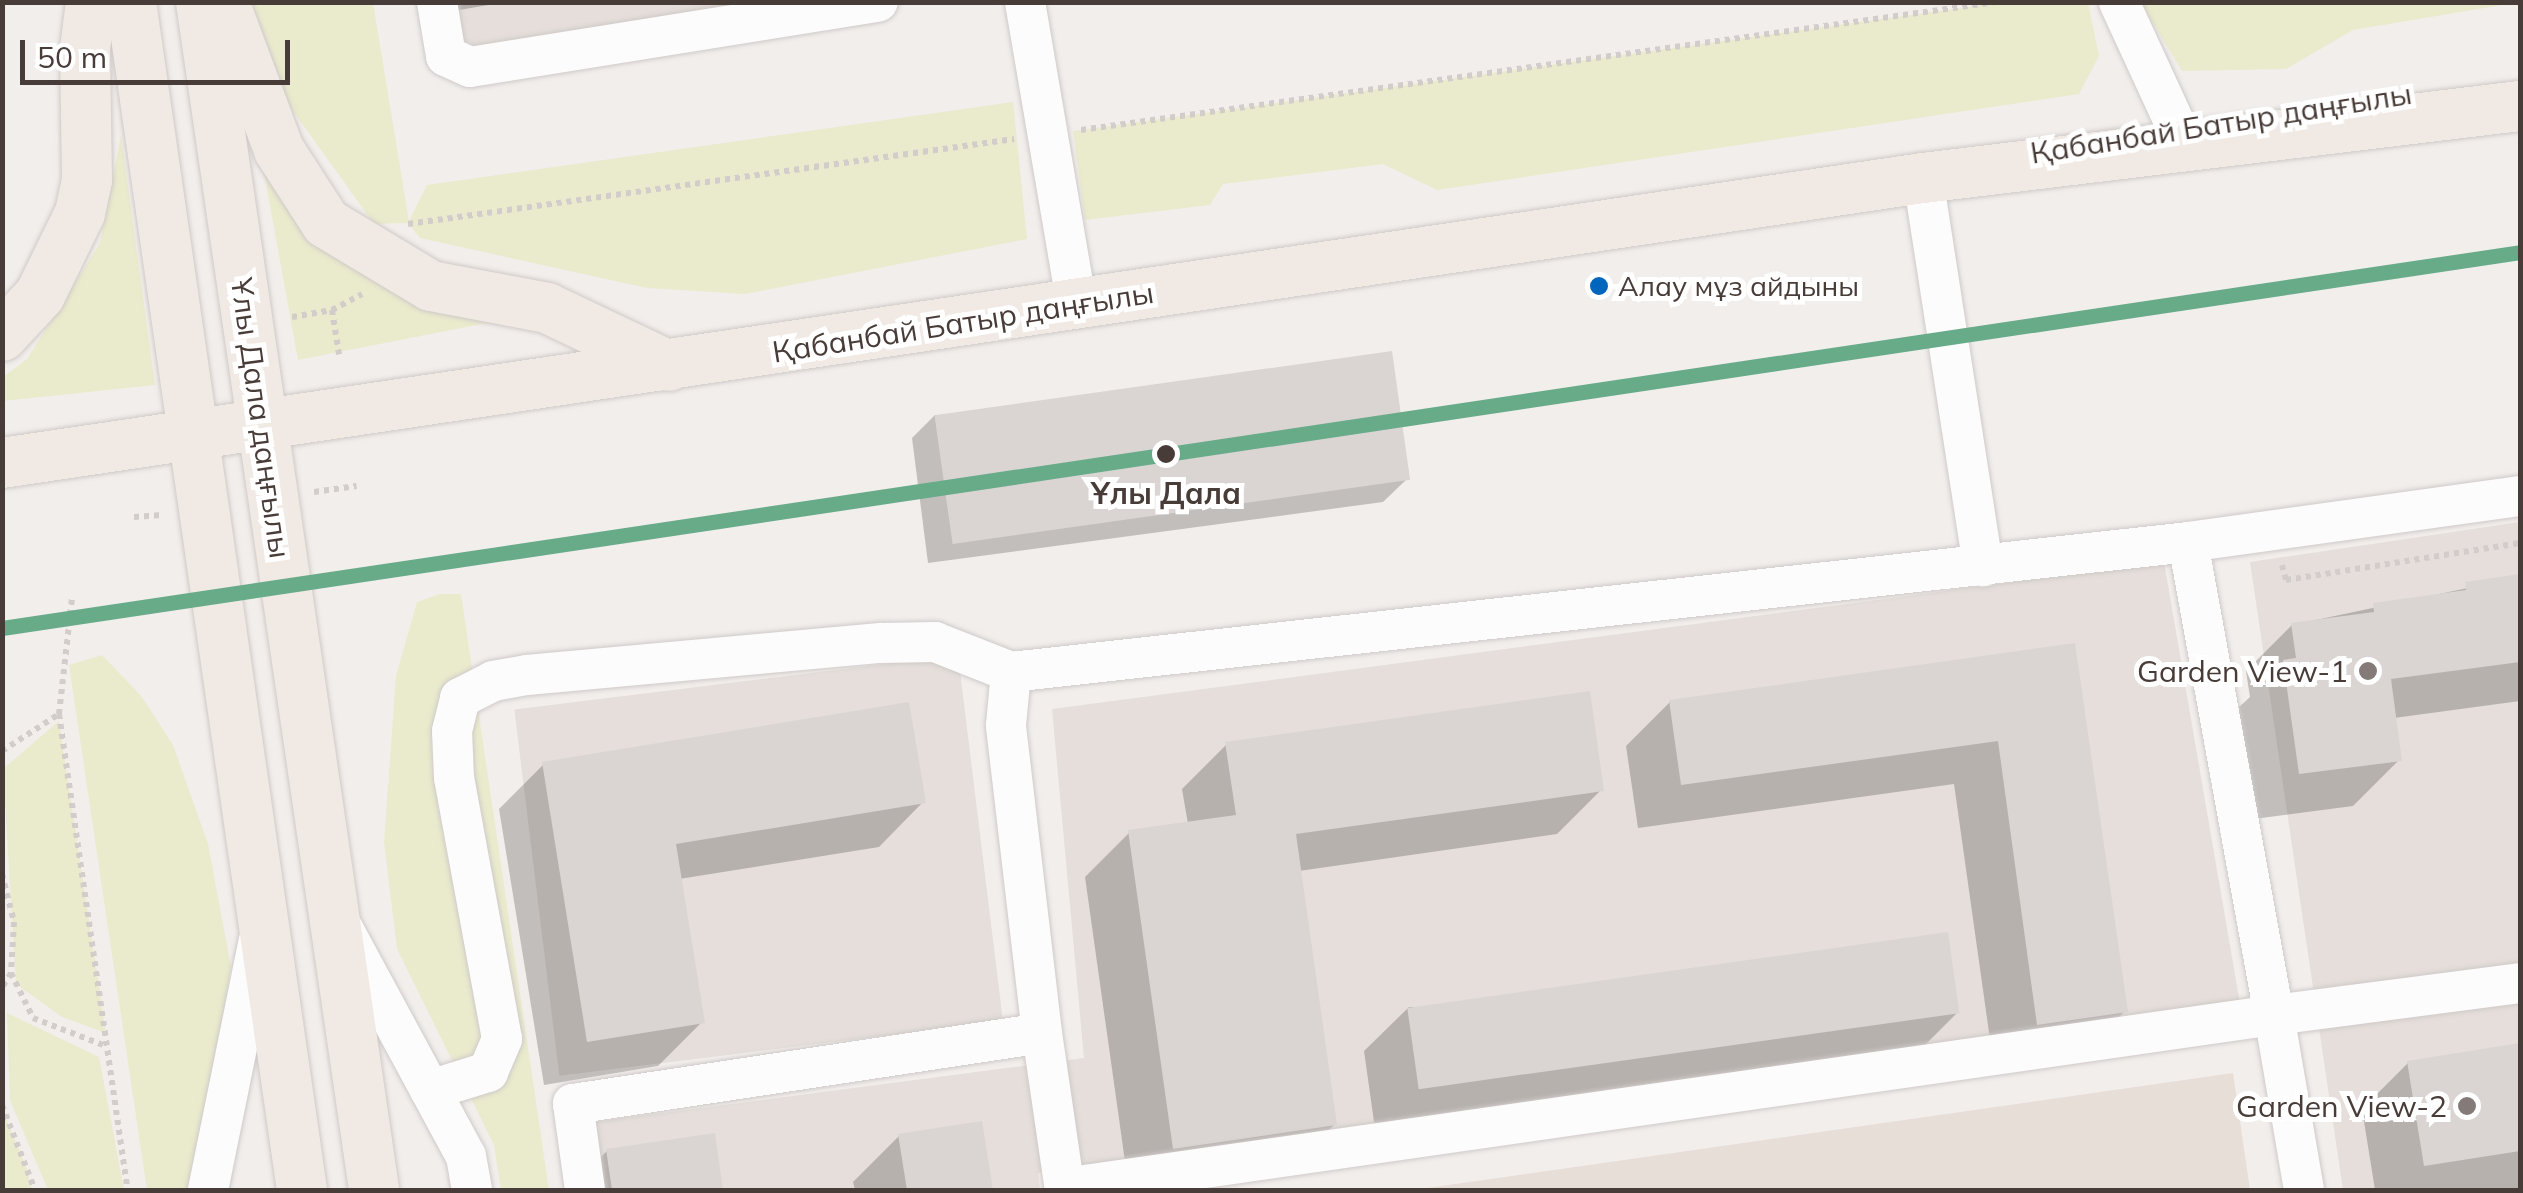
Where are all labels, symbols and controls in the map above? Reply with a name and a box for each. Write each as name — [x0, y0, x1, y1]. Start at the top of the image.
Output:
scale bar — [25, 20, 295, 82]
text: 50 m — [37, 38, 107, 76]
street label: Қабанбай Батыр даңғылы — [2028, 75, 2414, 171]
place label: Алау мұз айдыны — [1618, 269, 1859, 303]
street label: Қабанбай Батыр даңғылы — [770, 274, 1156, 370]
street label: Ұлы Дала даңғылы — [223, 275, 299, 561]
marker: Алау мұз айдыны — [1589, 276, 1609, 296]
marker: Ұлы Дала — [1150, 438, 1182, 470]
place label: Ұлы Дала — [1091, 475, 1241, 511]
place label: Garden View-1 — [2137, 653, 2348, 689]
marker: Garden View-1 — [2357, 660, 2379, 682]
place label: Garden View-2 — [2236, 1088, 2447, 1124]
marker: Garden View-2 — [2456, 1095, 2478, 1117]

